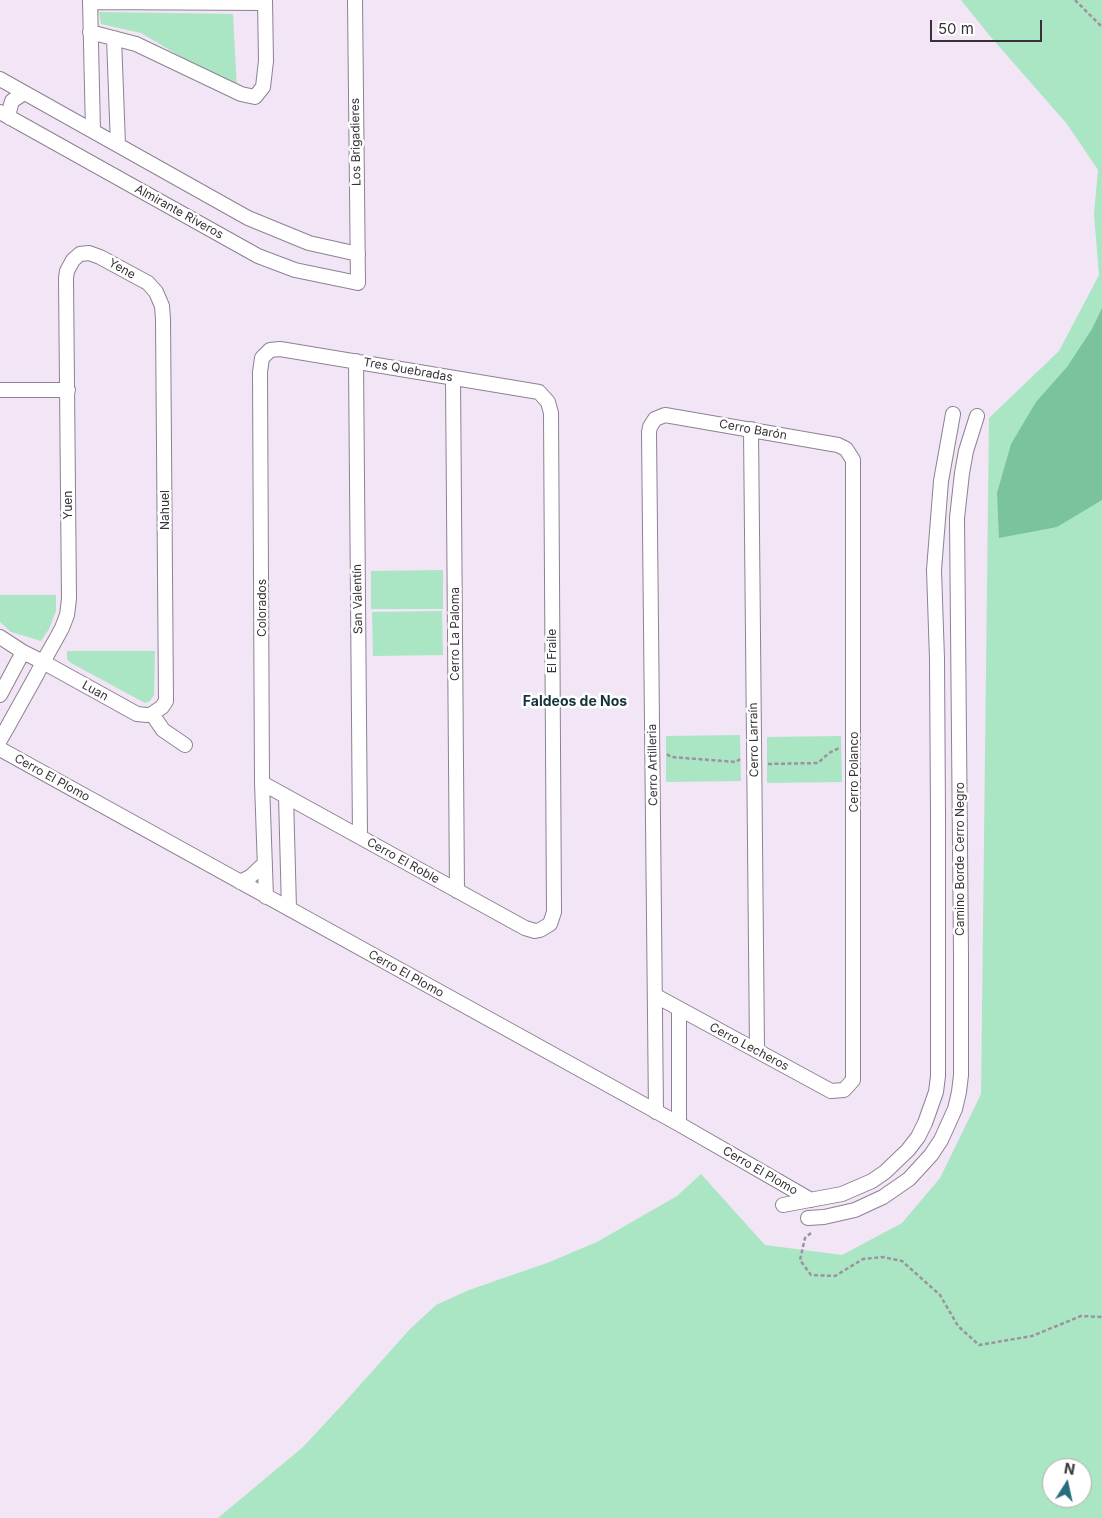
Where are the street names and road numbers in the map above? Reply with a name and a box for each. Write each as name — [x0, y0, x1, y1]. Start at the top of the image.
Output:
street label: Los Brigadieres — [348, 98, 364, 186]
street label: Almirante Riveros — [132, 182, 226, 242]
street label: Yene — [106, 256, 138, 282]
street label: Tres Quebradas — [362, 355, 454, 385]
street label: Cerro Barón — [718, 417, 788, 443]
street label: Nahuel — [158, 490, 172, 530]
street label: Yuen — [61, 491, 75, 519]
street label: San Valentín — [350, 564, 366, 634]
street label: Colorados — [255, 579, 269, 637]
street label: Cerro La Paloma — [448, 587, 462, 681]
street label: El Fraile — [545, 629, 559, 673]
street label: Luan — [79, 678, 111, 704]
street label: Cerro Larraín — [746, 702, 762, 778]
street label: Cerro Artilleria — [645, 724, 661, 806]
street label: Cerro Polanco — [847, 732, 861, 812]
street label: Cerro El Plomo — [12, 751, 92, 805]
street label: Camino Borde Cerro Negro — [953, 782, 967, 936]
street label: Cerro El Roble — [364, 835, 442, 887]
street label: Cerro El Plomo — [366, 947, 446, 1001]
street label: Cerro Lecheros — [707, 1020, 791, 1074]
street label: Cerro El Plomo — [720, 1144, 800, 1198]

